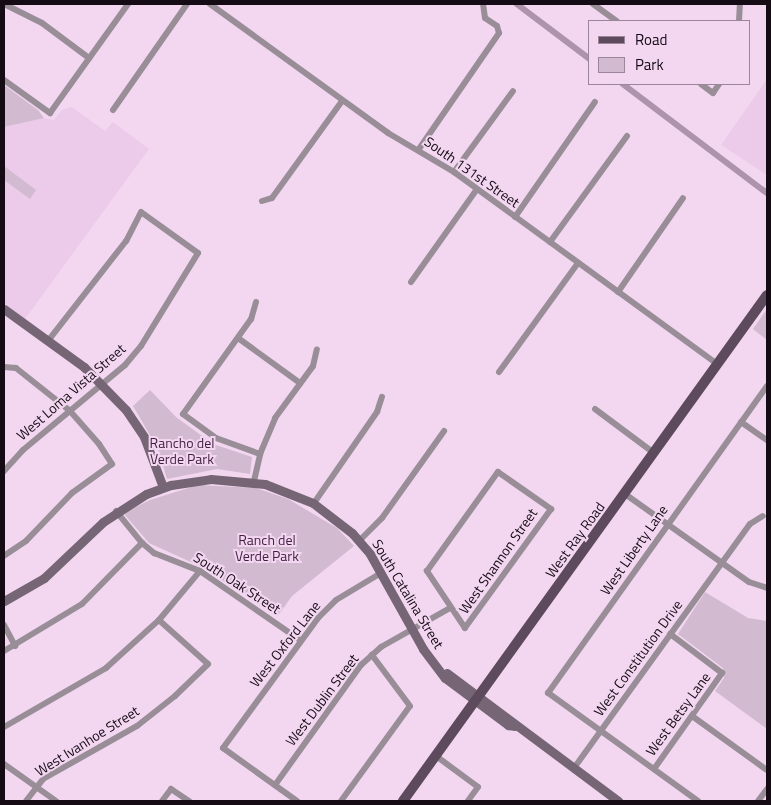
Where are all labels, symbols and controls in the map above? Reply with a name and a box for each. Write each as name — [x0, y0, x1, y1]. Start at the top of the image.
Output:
legend — [588, 20, 751, 85]
text: Road — [635, 28, 667, 51]
text: Park — [635, 53, 664, 76]
street label: South 131st Street — [421, 133, 523, 211]
street label: West Loma Vista Street — [13, 340, 129, 444]
park label: Rancho del Verde Park — [150, 435, 214, 468]
street label: West Ray Road — [542, 499, 608, 581]
street label: West Liberty Lane — [597, 502, 671, 598]
street label: West Shannon Street — [455, 505, 541, 617]
park label: Ranch del Verde Park — [235, 532, 299, 564]
street label: South Catalina Street — [369, 536, 447, 652]
street label: South Oak Street — [190, 549, 284, 617]
street label: West Constitution Drive — [590, 597, 686, 719]
street label: West Oxford Lane — [246, 598, 324, 690]
street label: West Dublin Street — [282, 651, 362, 749]
street label: West Betsy Lane — [642, 669, 714, 759]
street label: West Ivanhoe Street — [32, 702, 142, 780]

